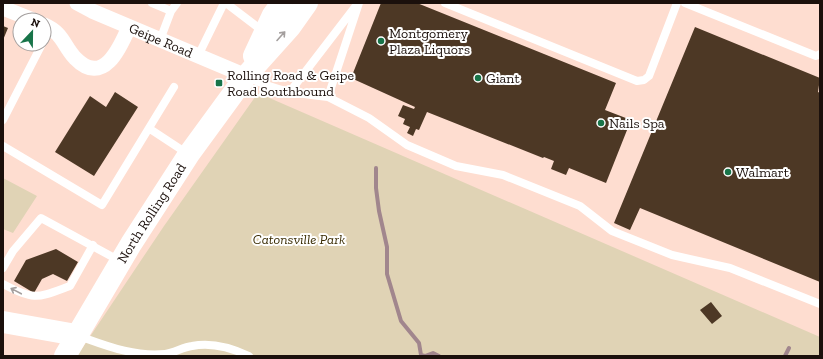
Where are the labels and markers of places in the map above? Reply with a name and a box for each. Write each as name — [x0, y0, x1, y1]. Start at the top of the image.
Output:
place label: Montgomery Plaza Liquors — [389, 25, 470, 58]
marker: Montgomery Plaza Liquors — [376, 36, 386, 46]
place label: Rolling Road & Geipe Road Southbound — [227, 67, 354, 100]
place label: Giant — [486, 70, 520, 87]
marker: Giant — [473, 73, 483, 83]
marker: Rolling Road & Geipe Road Southbound — [214, 78, 224, 88]
place label: Nails Spa — [609, 115, 665, 132]
marker: Nails Spa — [596, 118, 606, 128]
place label: Walmart — [736, 164, 790, 181]
marker: Walmart — [723, 167, 733, 177]

